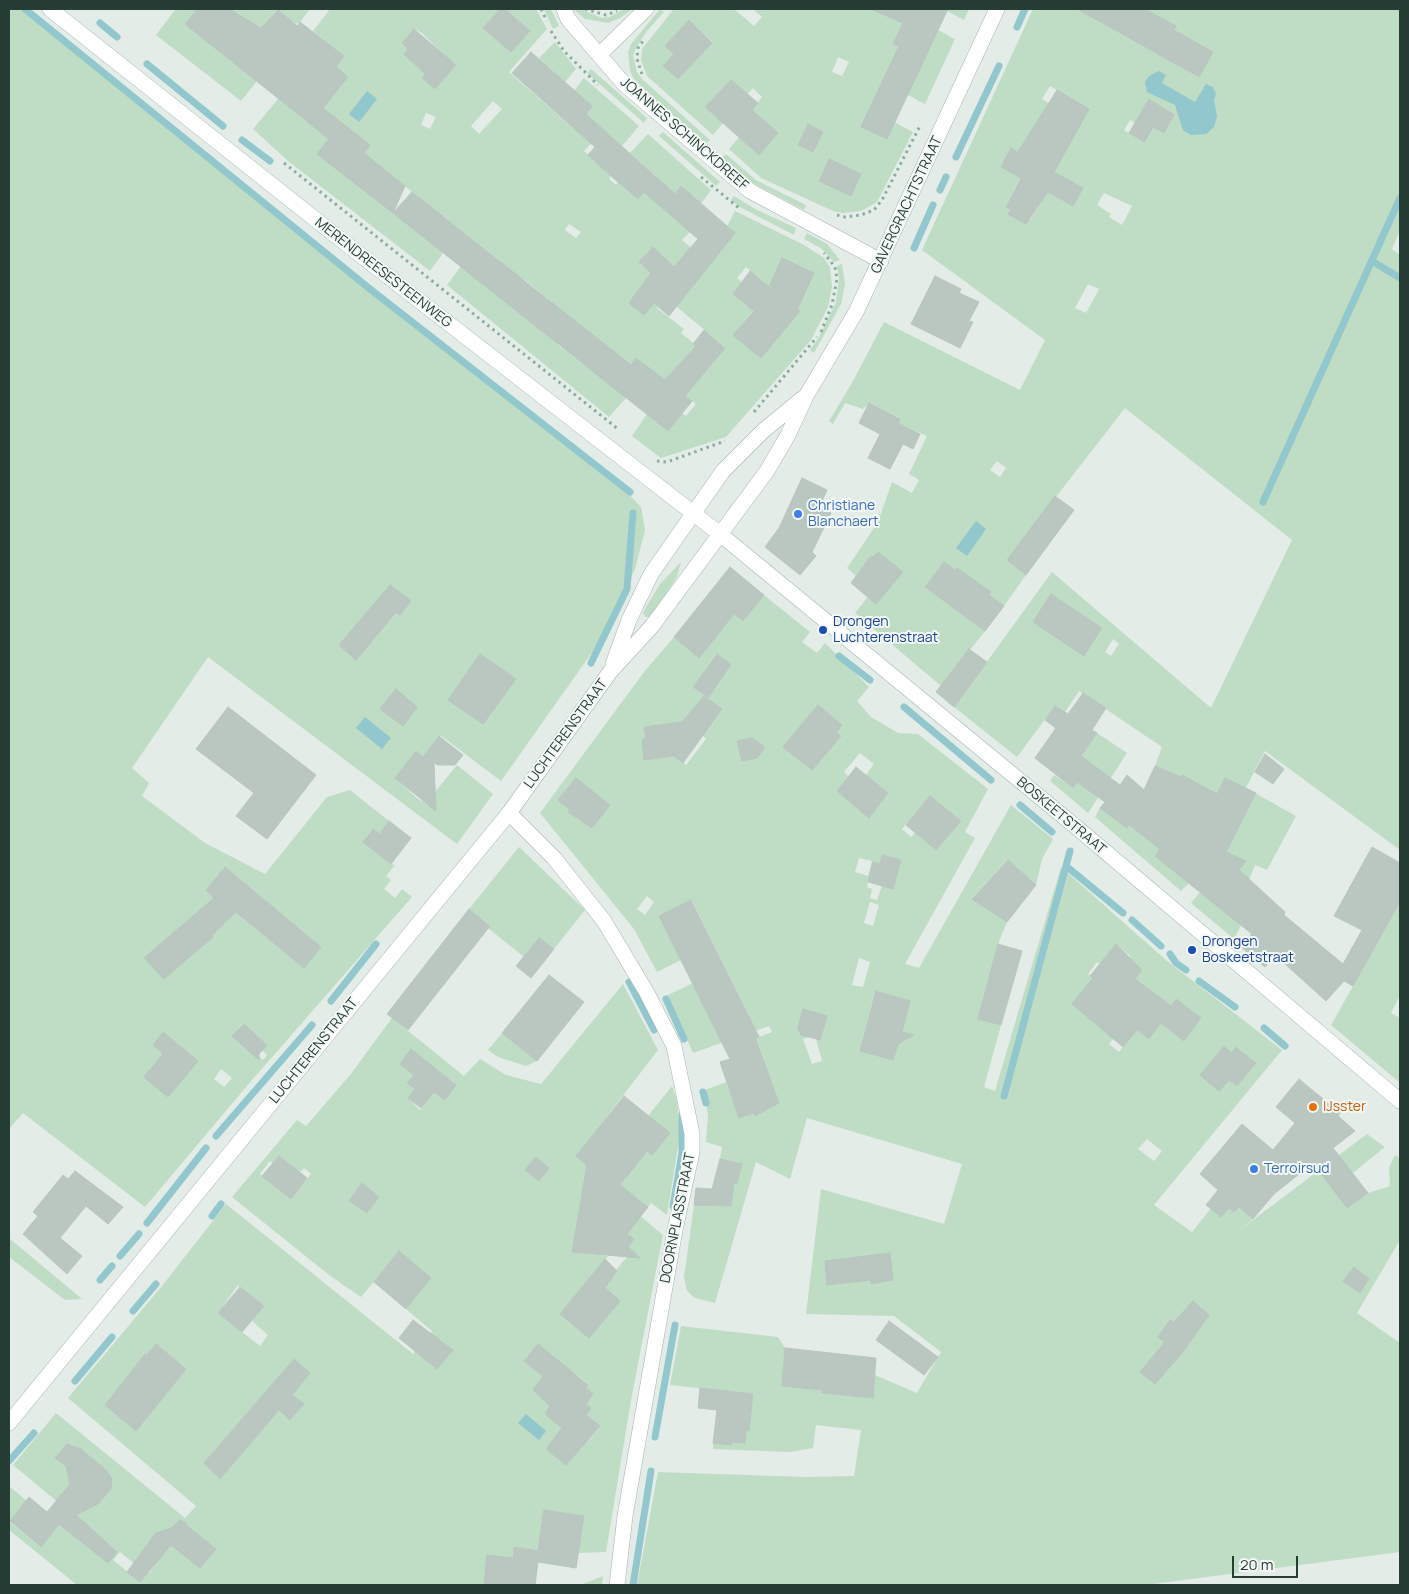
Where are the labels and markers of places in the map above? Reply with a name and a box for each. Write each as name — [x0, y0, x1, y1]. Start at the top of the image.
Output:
place label: Christiane Blanchaert — [808, 498, 879, 530]
marker: Christiane Blanchaert — [792, 508, 804, 520]
place label: Drongen Luchterenstraat — [833, 614, 938, 646]
marker: Drongen Luchterenstraat — [817, 624, 829, 636]
place label: Drongen Boskeetstraat — [1202, 934, 1294, 966]
marker: Drongen Boskeetstraat — [1186, 944, 1198, 956]
place label: IJsster — [1323, 1099, 1366, 1115]
marker: IJsster — [1307, 1101, 1319, 1113]
place label: Terroirsud — [1264, 1161, 1330, 1177]
marker: Terroirsud — [1248, 1163, 1260, 1175]

